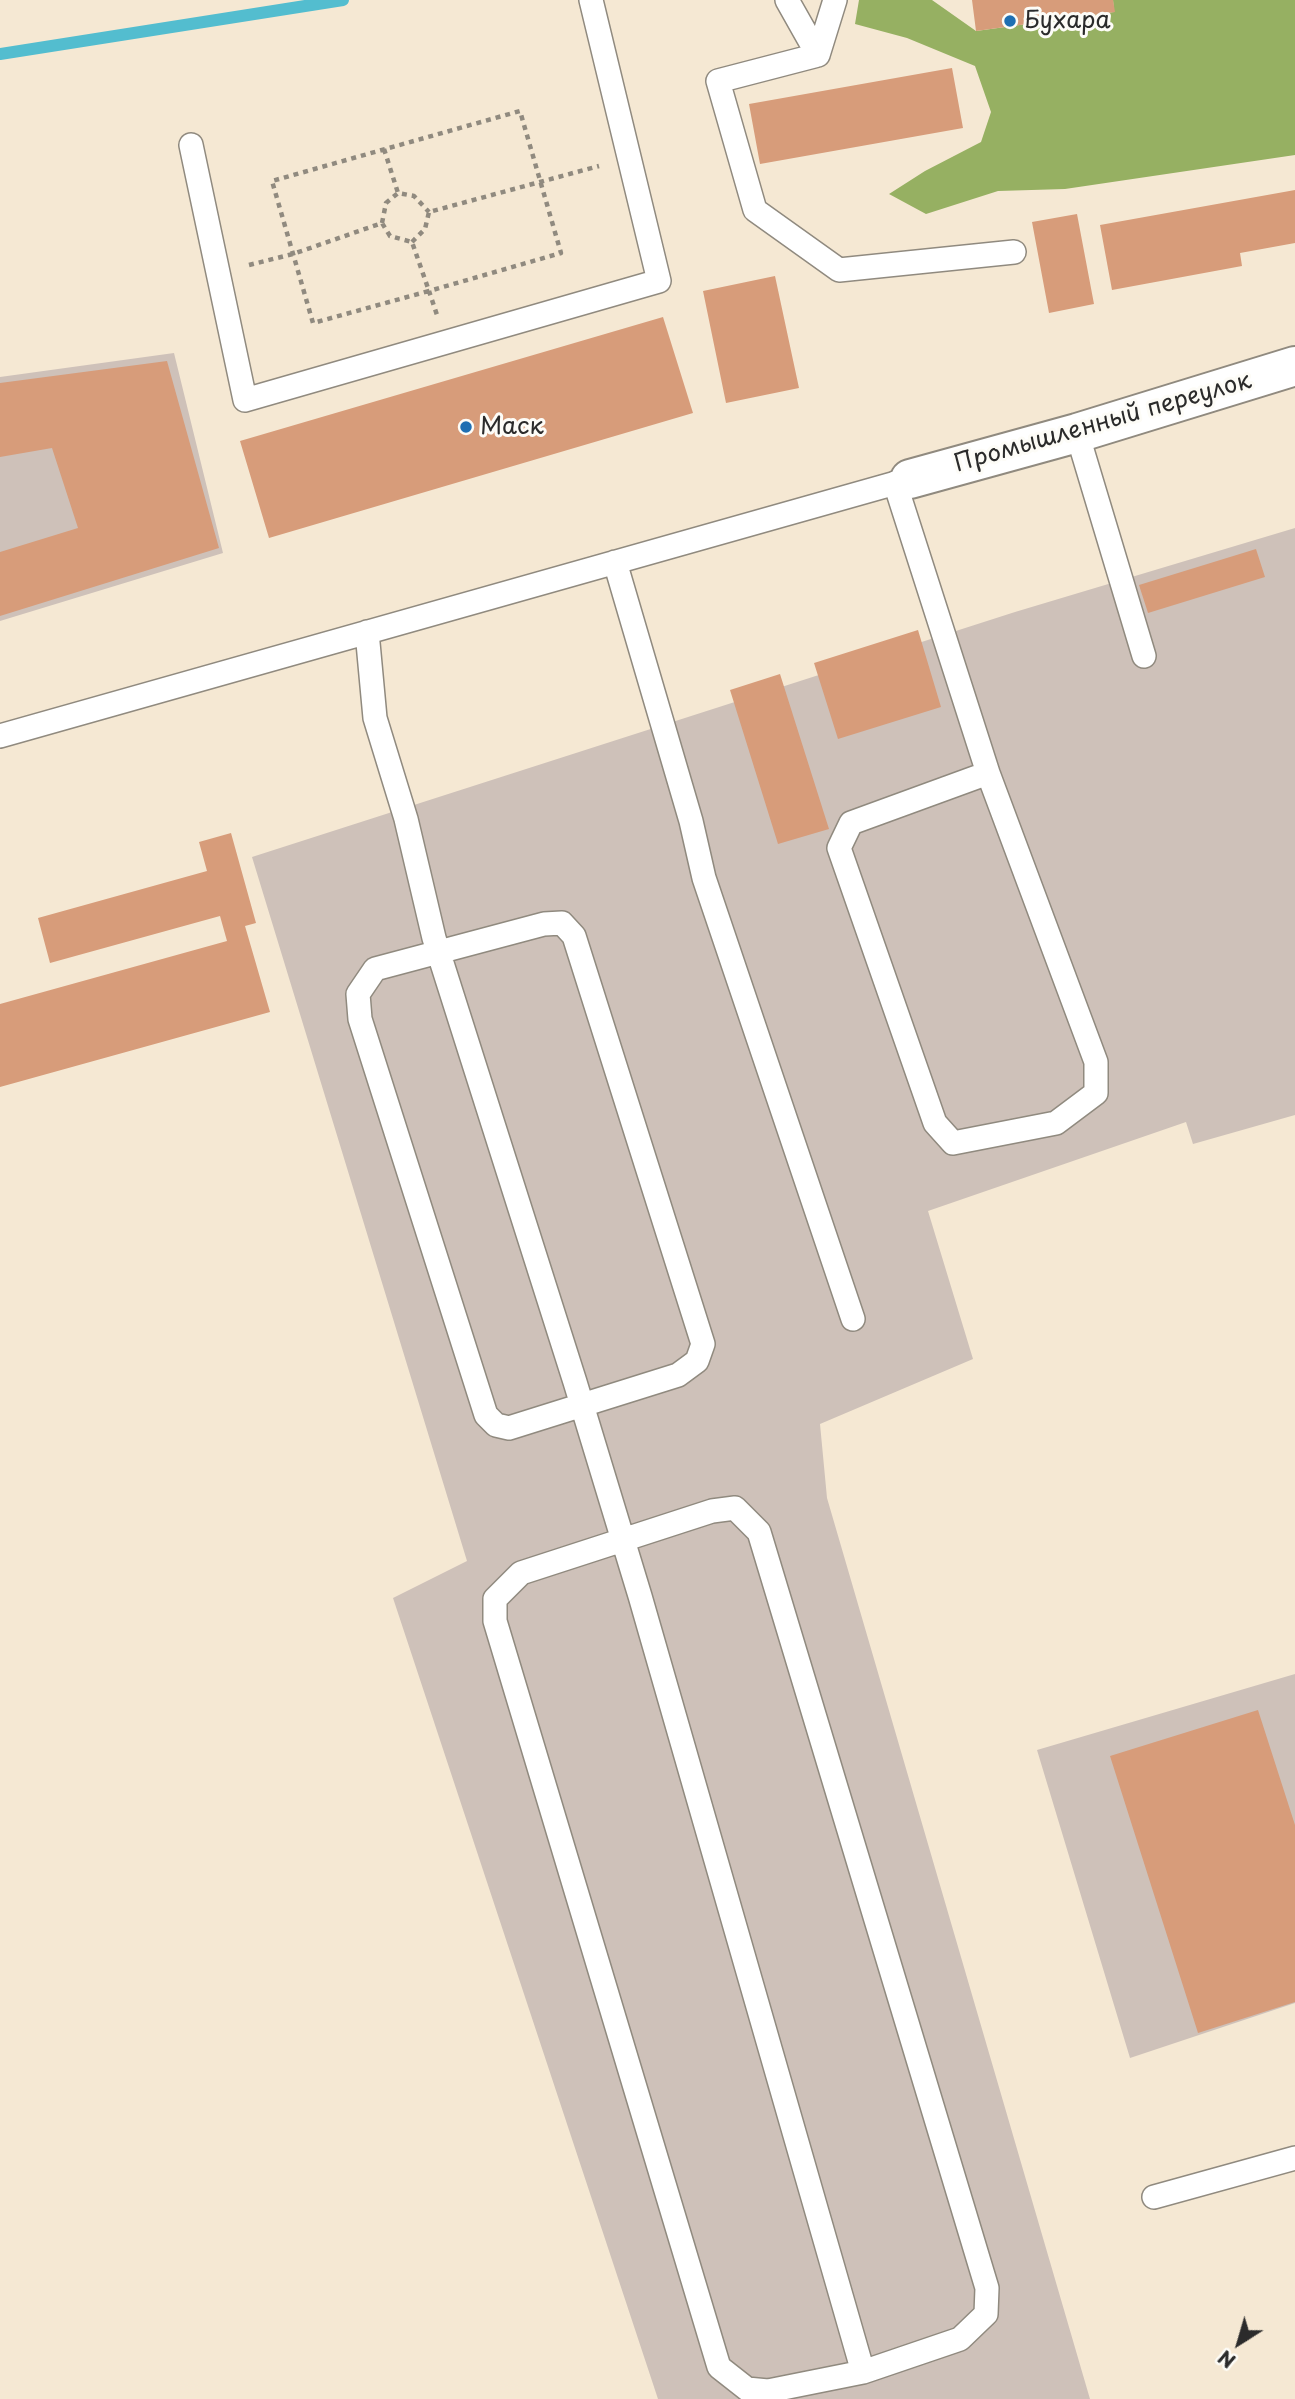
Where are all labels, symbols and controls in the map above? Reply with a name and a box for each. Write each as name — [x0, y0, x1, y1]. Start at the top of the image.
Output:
place label: Бухара — [1024, 7, 1111, 35]
marker: Бухара — [1002, 13, 1018, 29]
street label: Промышленный переулок — [951, 367, 1255, 479]
place label: Маск — [480, 413, 544, 441]
marker: Маск — [458, 419, 474, 435]
north arrow — [1204, 2308, 1274, 2378]
text: N — [1212, 2344, 1241, 2375]

